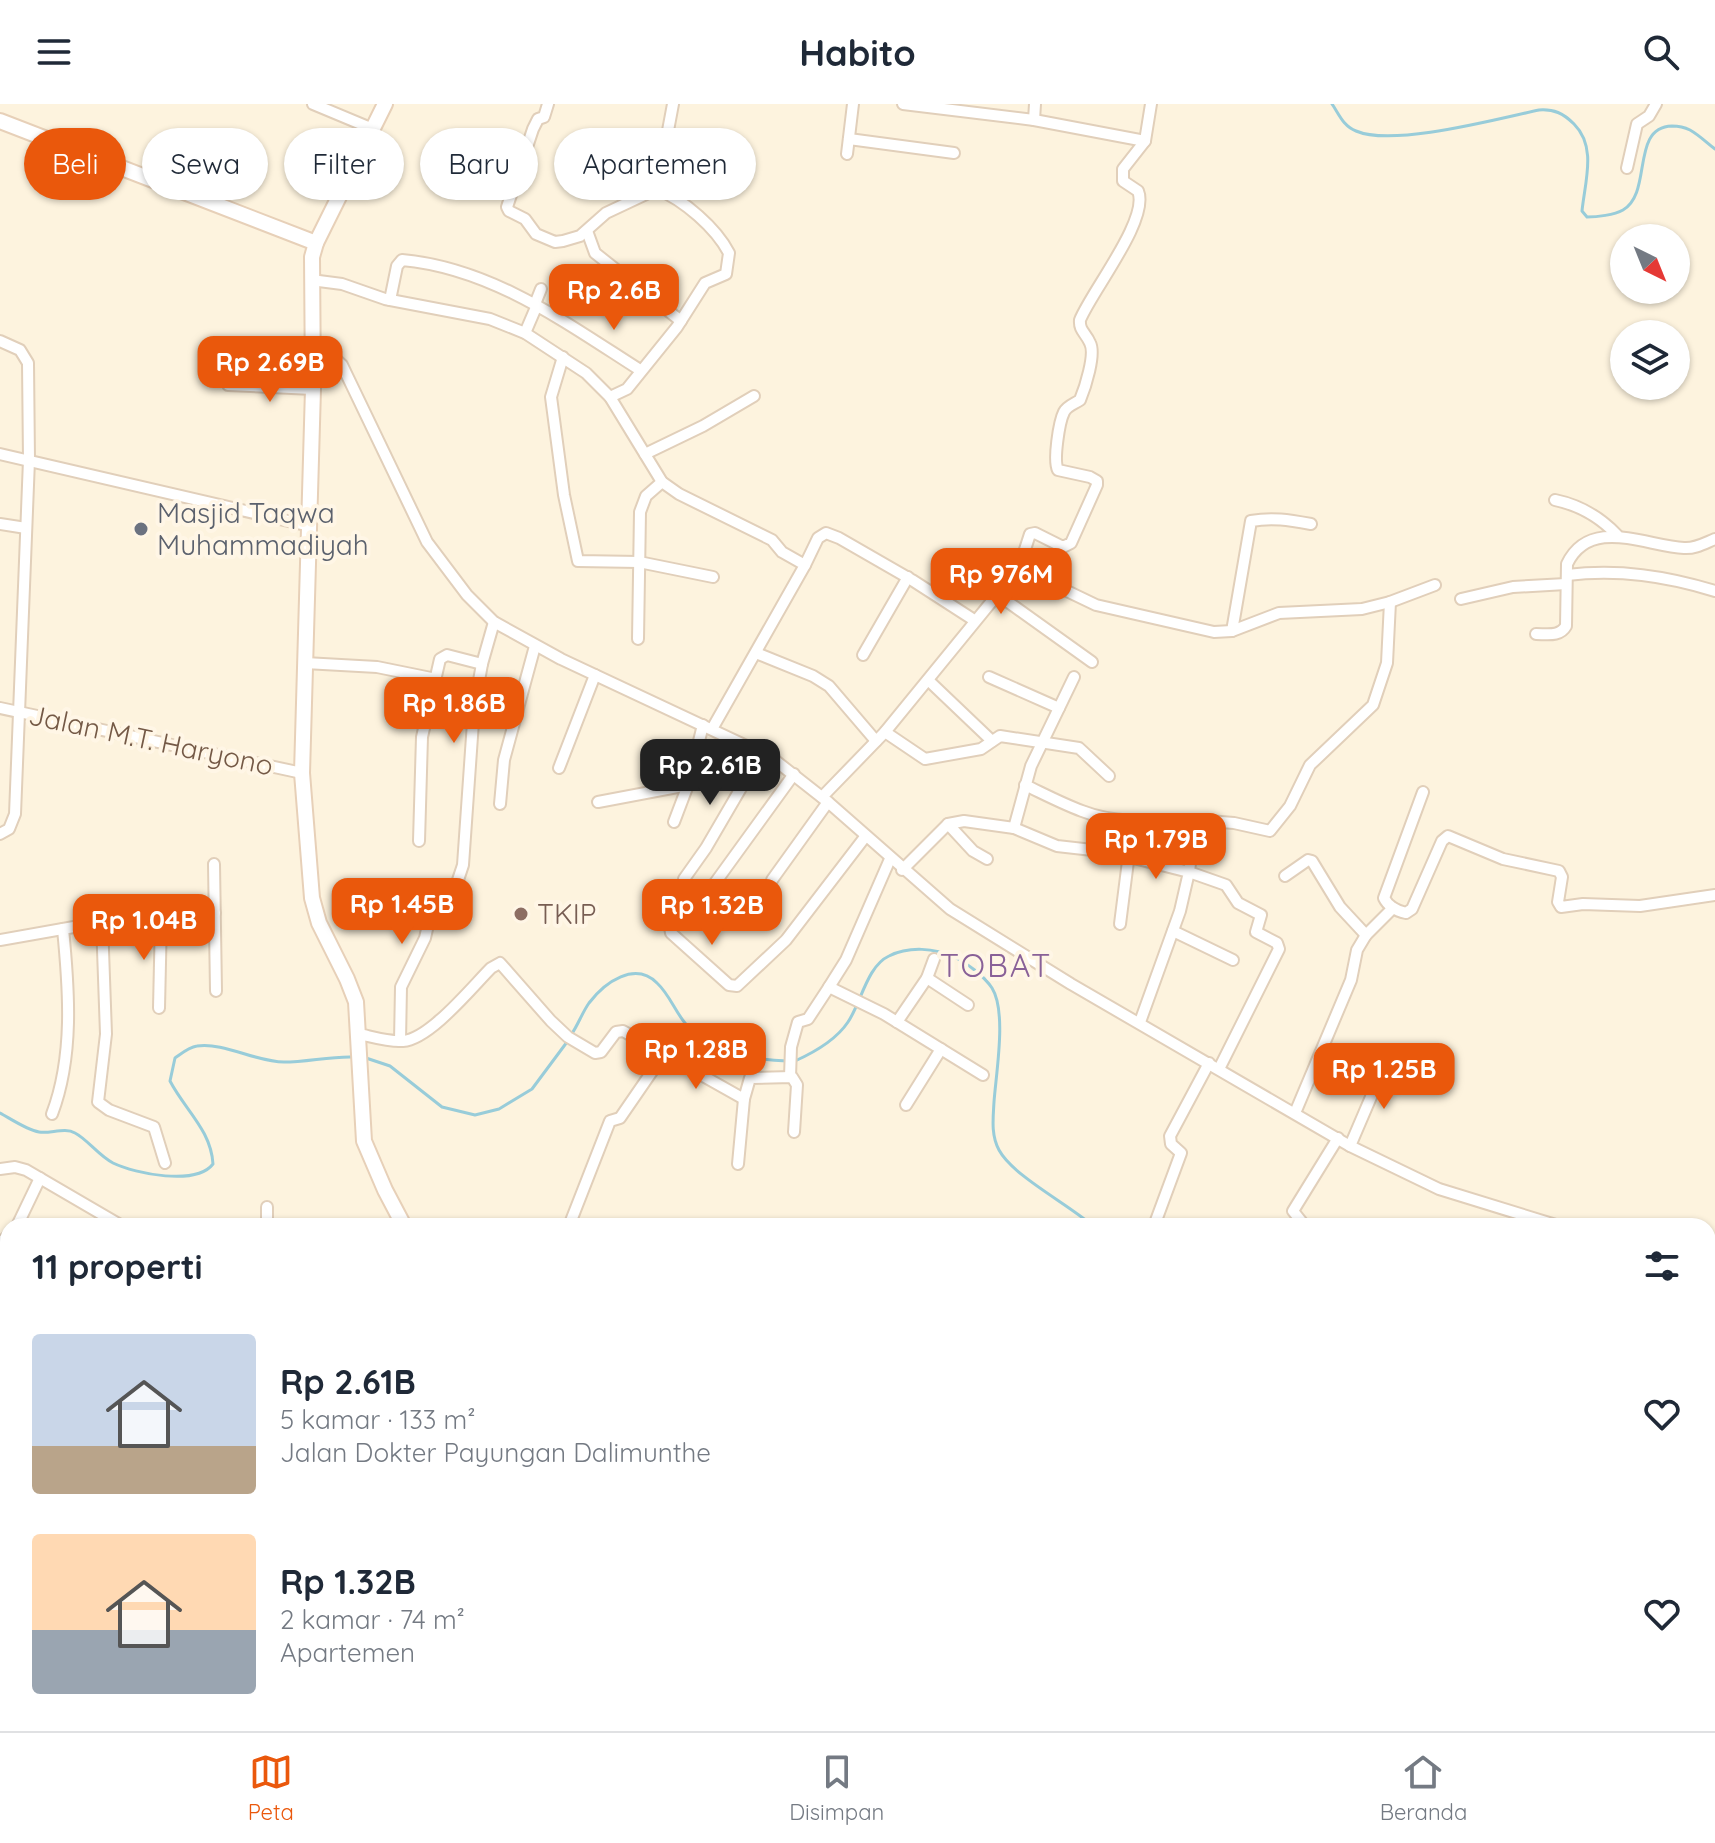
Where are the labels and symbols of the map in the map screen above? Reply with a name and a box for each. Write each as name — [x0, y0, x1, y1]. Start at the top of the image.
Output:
north arrow — [1610, 224, 1690, 304]
pin: Rp 2.6B — [540, 264, 688, 332]
pin: Rp 2.69B — [187, 336, 353, 404]
place label: Masjid Taqwa Muhammadiyah — [157, 495, 369, 562]
marker: Masjid Taqwa Muhammadiyah — [132, 520, 150, 538]
pin: Rp 976M — [927, 548, 1075, 616]
pin: Rp 1.86B — [371, 677, 537, 745]
street label: Jalan M.T. Haryono — [26, 697, 276, 783]
pin: Rp 2.61B — [627, 739, 793, 807]
pin: Rp 1.79B — [1073, 813, 1239, 881]
pin: Rp 1.45B — [319, 878, 485, 946]
pin: Rp 1.32B — [629, 879, 795, 947]
pin: Rp 1.04B — [61, 894, 227, 962]
place label: TKIP — [537, 896, 597, 931]
marker: TKIP — [512, 905, 530, 923]
district label: TOBAT — [940, 945, 1052, 985]
pin: Rp 1.28B — [613, 1023, 779, 1091]
pin: Rp 1.25B — [1301, 1043, 1467, 1111]

